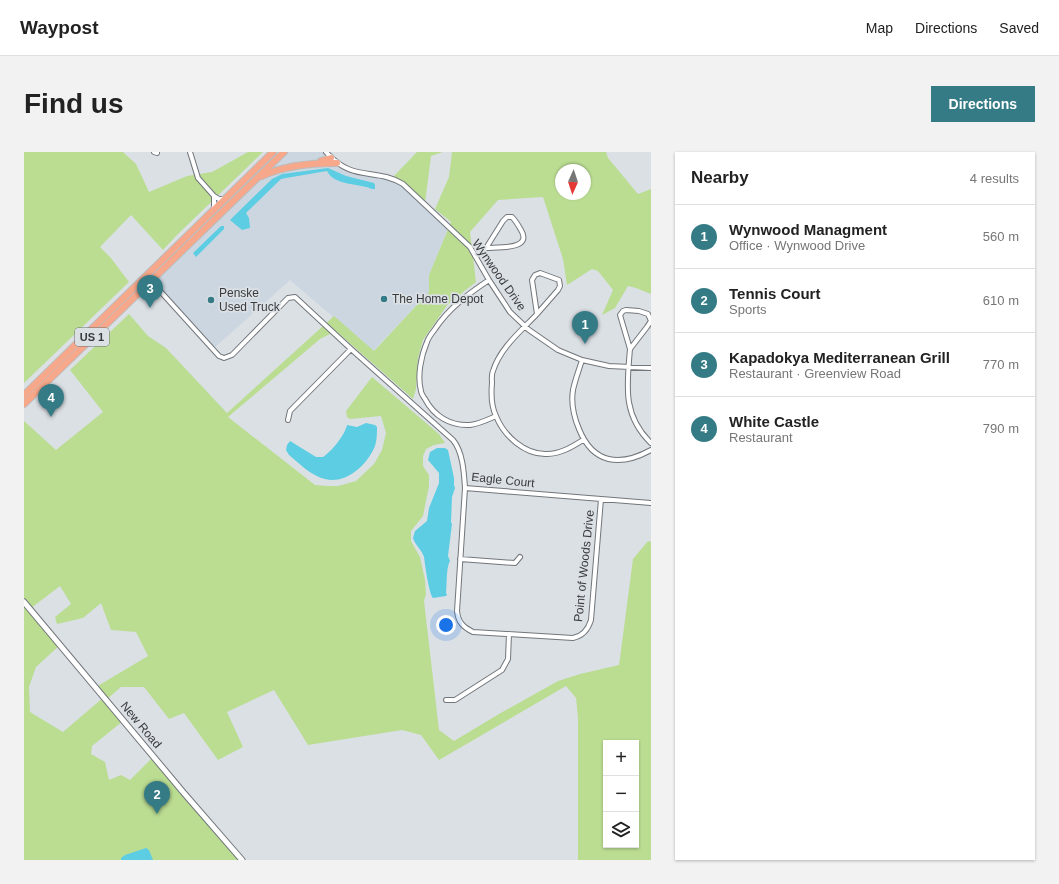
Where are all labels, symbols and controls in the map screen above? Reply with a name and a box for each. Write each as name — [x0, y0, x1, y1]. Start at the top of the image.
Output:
text: Waypost — [20, 17, 98, 38]
text: Map — [866, 20, 893, 36]
text: Directions — [915, 20, 977, 36]
text: Saved — [999, 20, 1039, 36]
button: Directions — [931, 86, 1035, 122]
text: Find us — [24, 88, 124, 119]
north arrow — [555, 164, 591, 200]
text: Nearby — [691, 168, 749, 187]
text: 4 results — [970, 171, 1019, 186]
text: Wynwood Managment — [729, 221, 887, 238]
text: 1 — [700, 229, 708, 244]
text: 560 m — [983, 229, 1019, 244]
street label: Wynwood Drive — [469, 237, 529, 314]
text: Office · Wynwood Drive — [729, 238, 865, 253]
pin: 3 — [137, 275, 163, 308]
text: Tennis Court — [729, 285, 820, 302]
place label: Penske Used Truck — [219, 286, 281, 314]
place label: The Home Depot — [392, 292, 484, 306]
text: 2 — [700, 293, 708, 308]
text: 610 m — [983, 293, 1019, 308]
marker: The Home Depot — [379, 294, 389, 304]
marker: Penske Used Truck — [206, 295, 216, 305]
text: Sports — [729, 302, 767, 317]
pin: 1 — [572, 311, 598, 344]
road number: US 1 — [75, 328, 109, 346]
text: Kapadokya Mediterranean Grill — [729, 349, 950, 366]
text: 3 — [700, 357, 708, 372]
text: 770 m — [983, 357, 1019, 372]
text: Restaurant · Greenview Road — [729, 366, 901, 381]
pin: 4 — [38, 384, 64, 417]
text: White Castle — [729, 413, 819, 430]
text: 4 — [700, 421, 708, 436]
text: 790 m — [983, 421, 1019, 436]
text: Restaurant — [729, 430, 793, 445]
street label: Eagle Court — [471, 470, 536, 490]
street label: Point of Woods Drive — [571, 509, 597, 623]
your location — [436, 615, 456, 635]
street label: New Road — [118, 699, 164, 751]
map controls — [603, 740, 639, 848]
button: + — [603, 740, 639, 776]
button: − — [603, 776, 639, 812]
pin: 2 — [144, 781, 170, 814]
button: layers — [603, 812, 639, 848]

